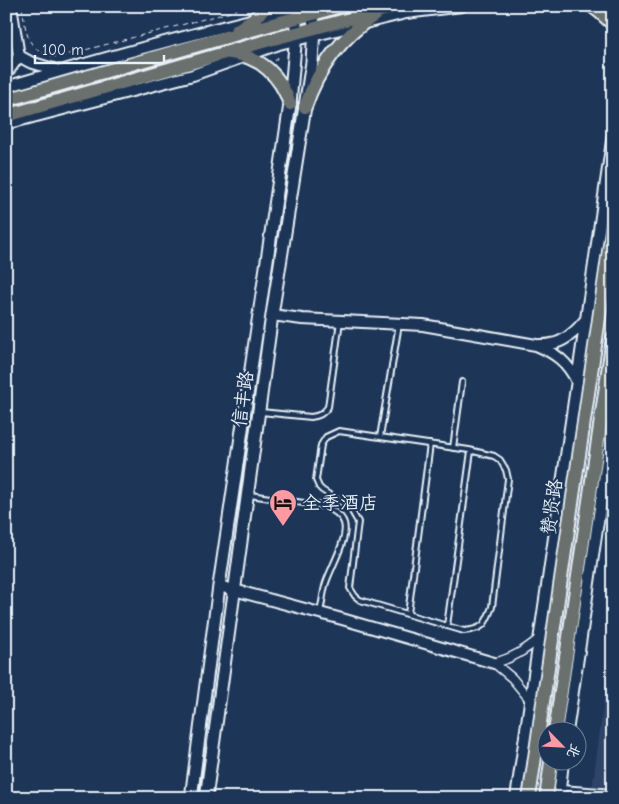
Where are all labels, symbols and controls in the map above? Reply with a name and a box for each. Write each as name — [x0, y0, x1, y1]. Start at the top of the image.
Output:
scale bar — [35, 32, 164, 64]
text: 100 m — [42, 41, 84, 59]
street label: 信丰路 — [228, 369, 258, 429]
street label: 赞贤路 — [537, 477, 567, 537]
hotel icon: 全季酒店 — [268, 488, 298, 527]
place label: 全季酒店 — [302, 492, 378, 514]
north arrow — [536, 722, 586, 772]
text: 北 — [563, 741, 584, 761]

